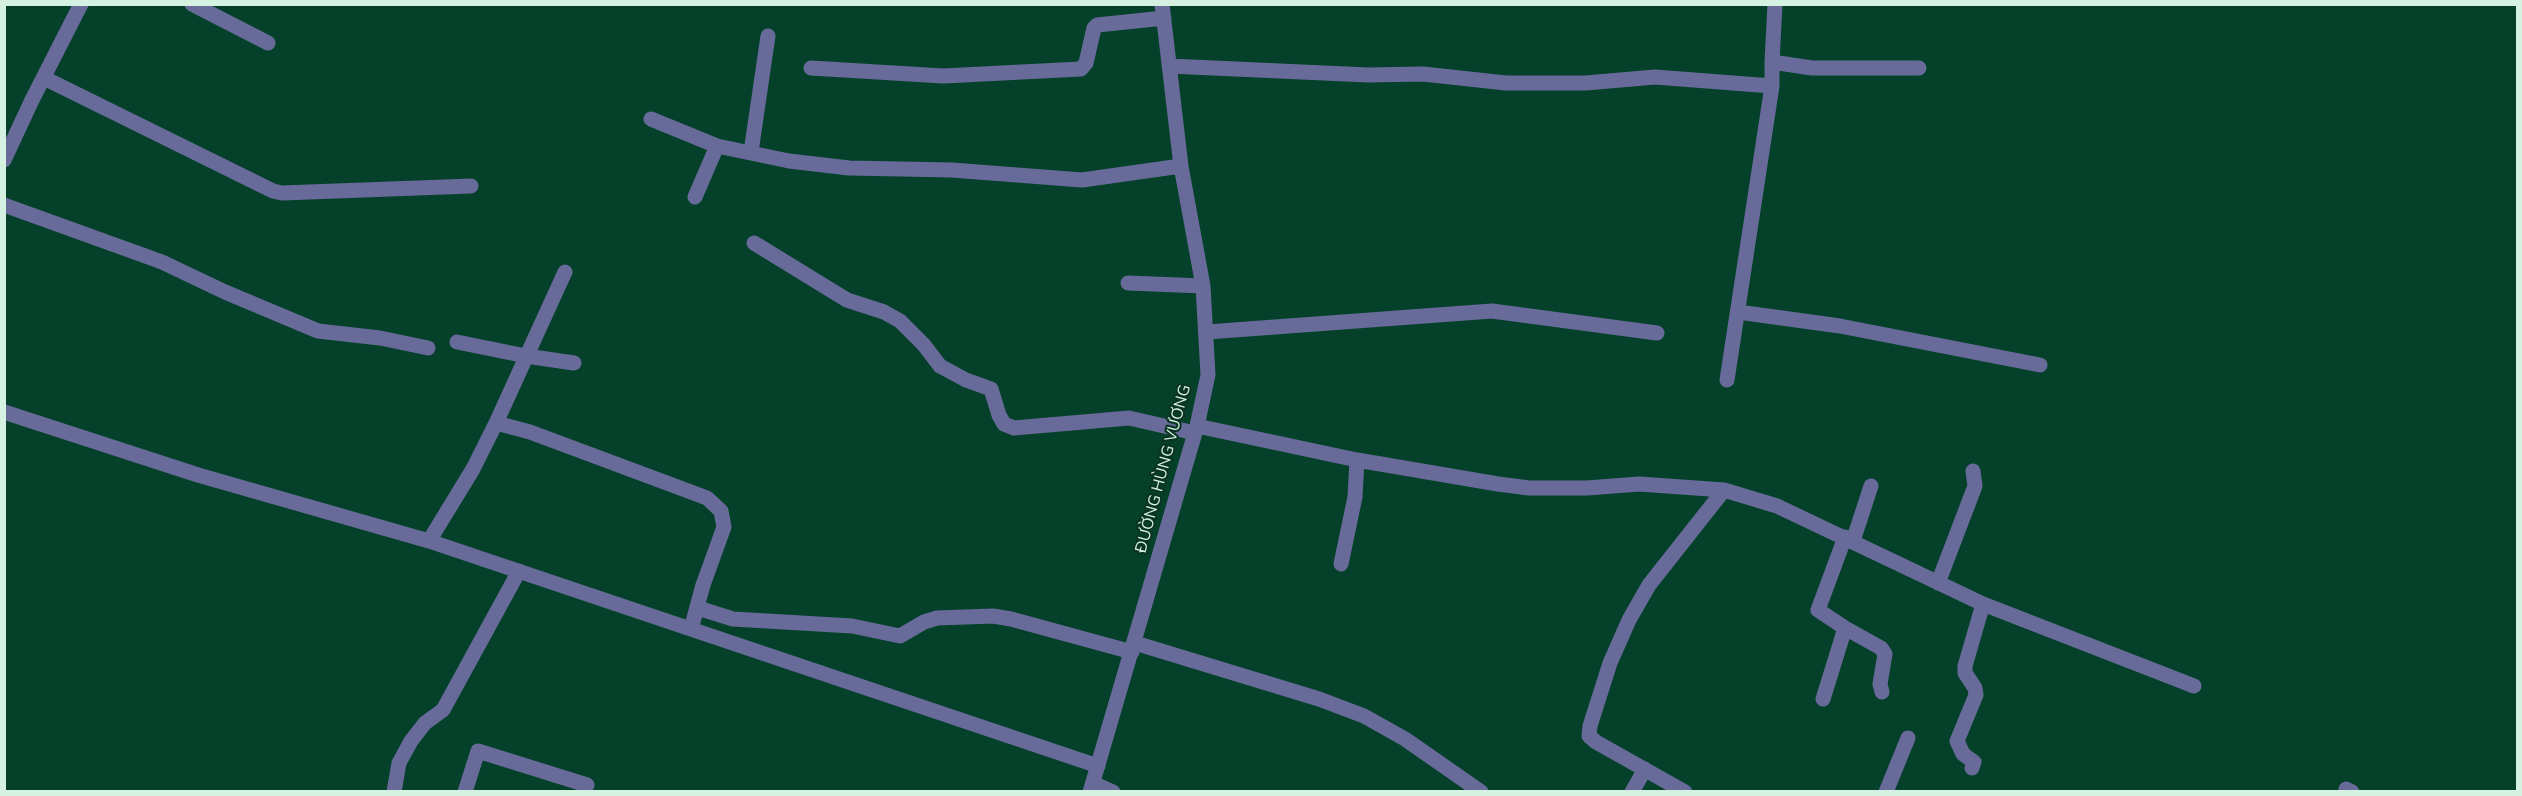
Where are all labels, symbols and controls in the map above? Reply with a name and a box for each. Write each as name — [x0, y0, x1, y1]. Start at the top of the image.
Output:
street label: ĐƯỜNG HÙNG VƯƠNG — [1132, 383, 1196, 555]

